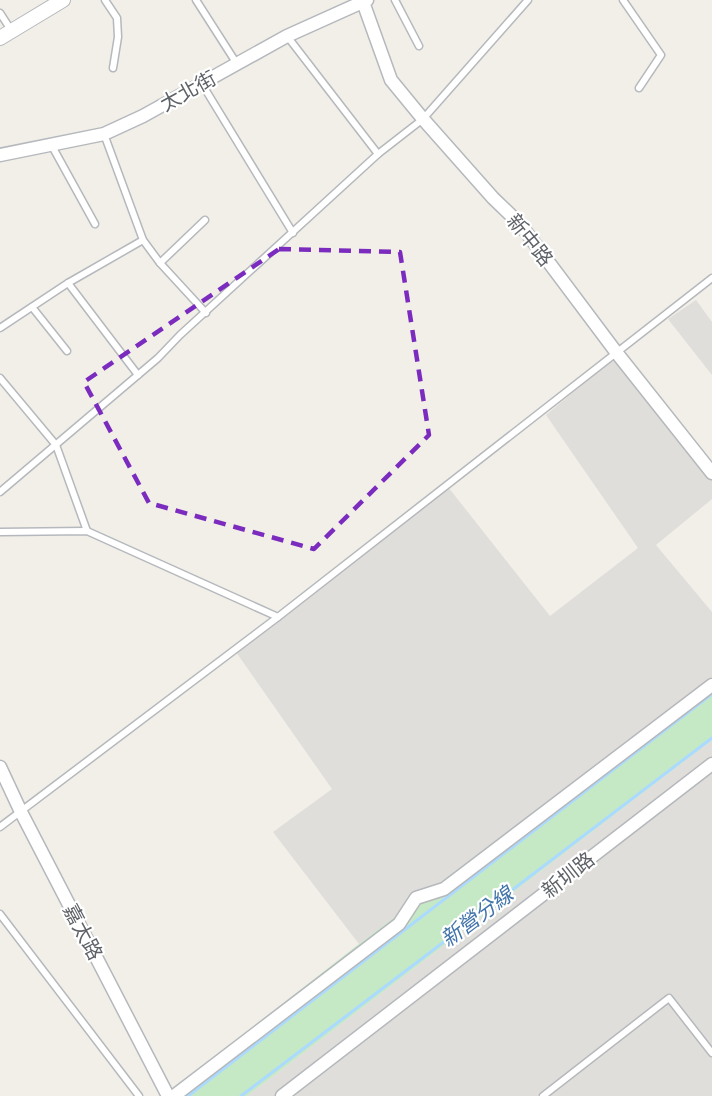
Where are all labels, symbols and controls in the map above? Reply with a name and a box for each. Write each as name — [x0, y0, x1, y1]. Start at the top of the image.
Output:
street label: 太北街 — [155, 64, 221, 117]
street label: 新中路 — [501, 208, 560, 271]
street label: 新圳路 — [536, 845, 600, 904]
water label: 新營分線 — [434, 879, 520, 953]
street label: 嘉太路 — [57, 899, 109, 965]

